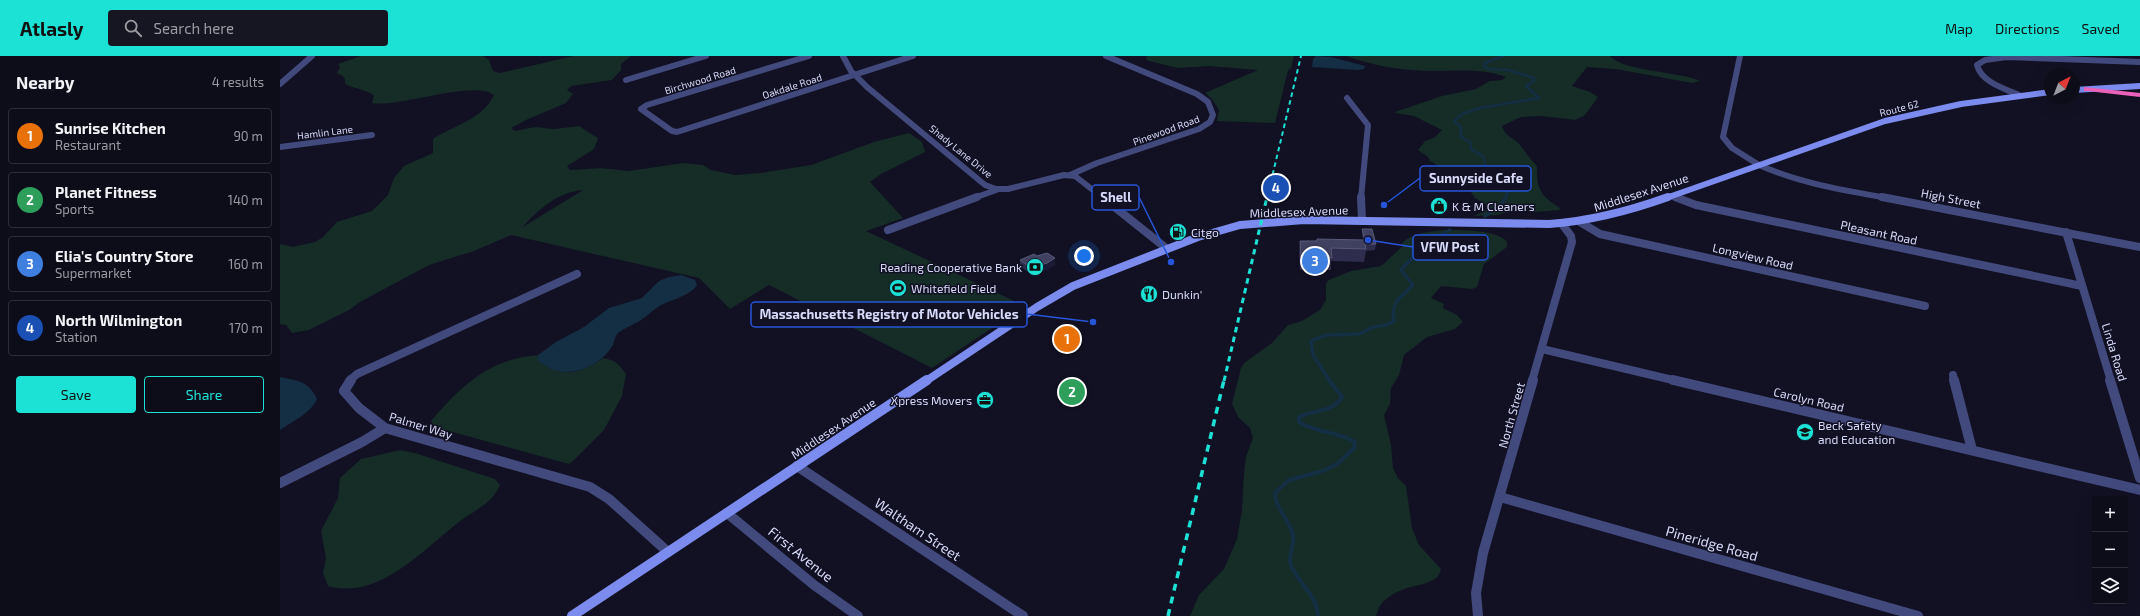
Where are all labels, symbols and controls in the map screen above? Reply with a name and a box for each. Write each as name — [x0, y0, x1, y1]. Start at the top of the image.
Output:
search box — [108, 10, 388, 46]
text: Atlasly — [20, 17, 84, 40]
icon: search — [122, 17, 144, 39]
text: Search here — [154, 19, 234, 37]
text: Map — [1945, 20, 1973, 37]
text: Directions — [1995, 20, 2060, 37]
text: Saved — [2082, 20, 2120, 37]
street label: Birchwood Road — [663, 63, 737, 97]
north arrow — [2044, 68, 2080, 104]
street label: Oakdale Road — [761, 71, 823, 101]
text: Nearby — [16, 72, 74, 92]
text: 4 results — [212, 74, 264, 90]
street label: Route 62 — [1878, 97, 1920, 119]
street label: Pinewood Road — [1131, 112, 1201, 148]
text: Sunrise Kitchen — [55, 119, 166, 137]
street label: Shady Lane Drive — [927, 122, 995, 180]
street label: Hamlin Lane — [296, 123, 354, 141]
text: 1 — [27, 128, 33, 144]
text: 90 m — [233, 128, 263, 144]
text: Restaurant — [55, 137, 121, 153]
callout: Sunnyside Cafe — [1420, 166, 1531, 191]
text: Sunnyside Cafe — [1429, 170, 1523, 186]
street label: Middlesex Avenue — [1592, 170, 1690, 214]
pin: 4 — [1263, 173, 1289, 203]
text: Planet Fitness — [55, 183, 157, 201]
callout: Shell — [1092, 185, 1139, 210]
street label: High Street — [1920, 185, 1983, 211]
text: Shell — [1100, 189, 1132, 205]
text: 2 — [26, 192, 34, 208]
text: 140 m — [228, 192, 263, 208]
shop icon: K & M Cleaners — [1429, 196, 1449, 216]
place label: K & M Cleaners — [1452, 199, 1535, 213]
text: Sports — [55, 201, 94, 217]
street label: Middlesex Avenue — [1249, 202, 1349, 220]
street label: Pleasant Road — [1839, 217, 1919, 247]
fuel station icon: Citgo — [1168, 222, 1188, 242]
place label: Citgo — [1191, 225, 1219, 239]
callout: VFW Post — [1413, 235, 1488, 260]
text: VFW Post — [1421, 239, 1480, 255]
street label: Longview Road — [1711, 240, 1795, 272]
your location — [1074, 246, 1094, 266]
pin: 3 — [1302, 246, 1328, 276]
text: Elia's Country Store — [55, 247, 194, 265]
text: 3 — [26, 256, 34, 272]
text: 160 m — [228, 256, 263, 272]
bank icon: Reading Cooperative Bank — [1025, 257, 1045, 277]
place label: Reading Cooperative Bank — [880, 260, 1022, 274]
text: Supermarket — [55, 265, 132, 281]
sports icon: Whitefield Field — [888, 278, 908, 298]
place label: Whitefield Field — [911, 281, 997, 295]
restaurant icon: Dunkin' — [1139, 284, 1159, 304]
place label: Dunkin' — [1162, 287, 1202, 301]
callout: Massachusetts Registry of Motor Vehicles — [751, 302, 1027, 327]
text: Massachusetts Registry of Motor Vehicles — [759, 306, 1019, 322]
text: North Wilmington — [55, 311, 182, 329]
text: 4 — [26, 320, 34, 336]
text: 170 m — [229, 320, 263, 336]
street label: Linda Road — [2100, 321, 2130, 383]
pin: 1 — [1054, 324, 1080, 354]
text: Station — [55, 329, 97, 345]
button: Save — [16, 376, 136, 413]
button: Share — [144, 376, 264, 413]
pin: 2 — [1059, 377, 1085, 407]
street label: North Street — [1495, 380, 1527, 449]
street label: Carolyn Road — [1772, 384, 1846, 414]
office icon: Xpress Movers — [975, 390, 995, 410]
place label: Xpress Movers — [891, 393, 972, 407]
street label: Middlesex Avenue — [788, 395, 878, 461]
street label: Palmer Way — [388, 409, 455, 441]
place label: Beck Safety and Education — [1818, 418, 1895, 446]
school or university icon: Beck Safety and Education — [1795, 422, 1815, 442]
street label: Waltham Street — [872, 494, 964, 564]
map controls — [2092, 496, 2128, 604]
button: + — [2092, 496, 2128, 532]
street label: Pineridge Road — [1664, 522, 1760, 564]
street label: First Avenue — [765, 523, 837, 585]
button: − — [2092, 532, 2128, 568]
button: layers — [2092, 568, 2128, 604]

